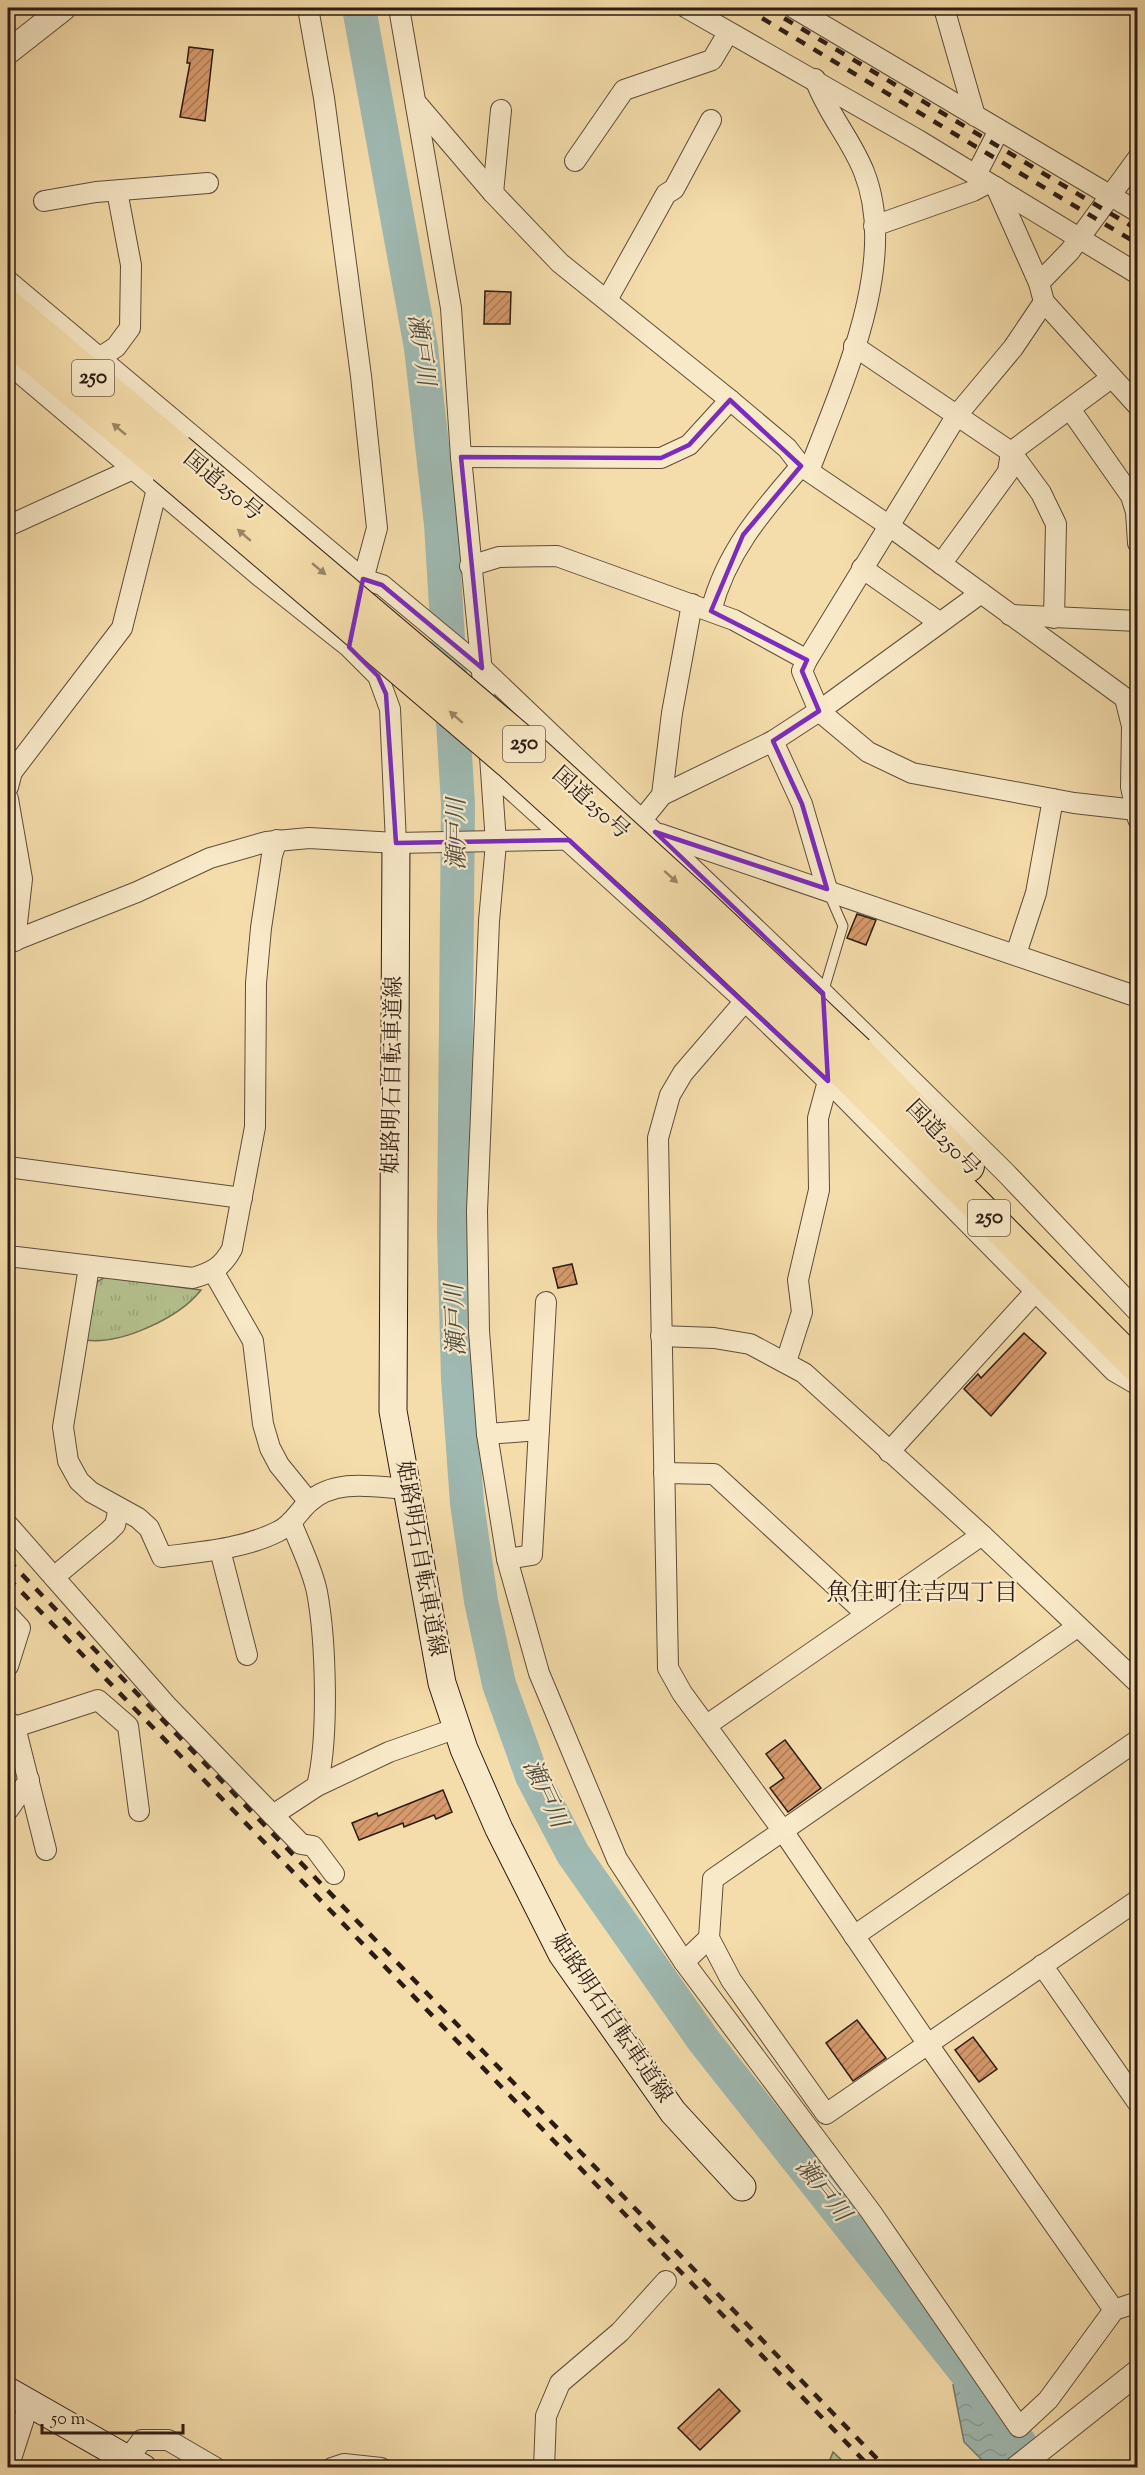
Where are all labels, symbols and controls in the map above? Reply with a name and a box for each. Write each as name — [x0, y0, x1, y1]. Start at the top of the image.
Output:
water label: 瀬戸川 — [398, 312, 442, 391]
road number: 250 — [72, 360, 114, 396]
one-way arrow — [111, 423, 126, 436]
street label: 国道250号 — [175, 444, 269, 530]
one-way arrow — [236, 529, 252, 542]
one-way arrow — [311, 562, 326, 575]
one-way arrow — [449, 711, 464, 724]
road number: 250 — [503, 726, 545, 762]
street label: 国道250号 — [544, 760, 636, 848]
water label: 瀬戸川 — [441, 795, 475, 870]
one-way arrow — [664, 870, 679, 884]
street label: 姫路明石自転車道線 — [376, 976, 412, 1174]
street label: 国道250号 — [897, 1094, 987, 1184]
road number: 250 — [968, 1200, 1010, 1236]
water label: 瀬戸川 — [439, 1280, 475, 1357]
street label: 姫路明石自転車道線 — [386, 1459, 452, 1659]
district label: 魚住町住吉四丁目 — [826, 1577, 1018, 1611]
water label: 瀬戸川 — [513, 1754, 576, 1837]
street label: 姫路明石自転車道線 — [541, 1928, 679, 2110]
water label: 瀬戸川 — [786, 2152, 859, 2232]
scale bar — [42, 2397, 183, 2435]
text: 50 m — [50, 2407, 86, 2433]

